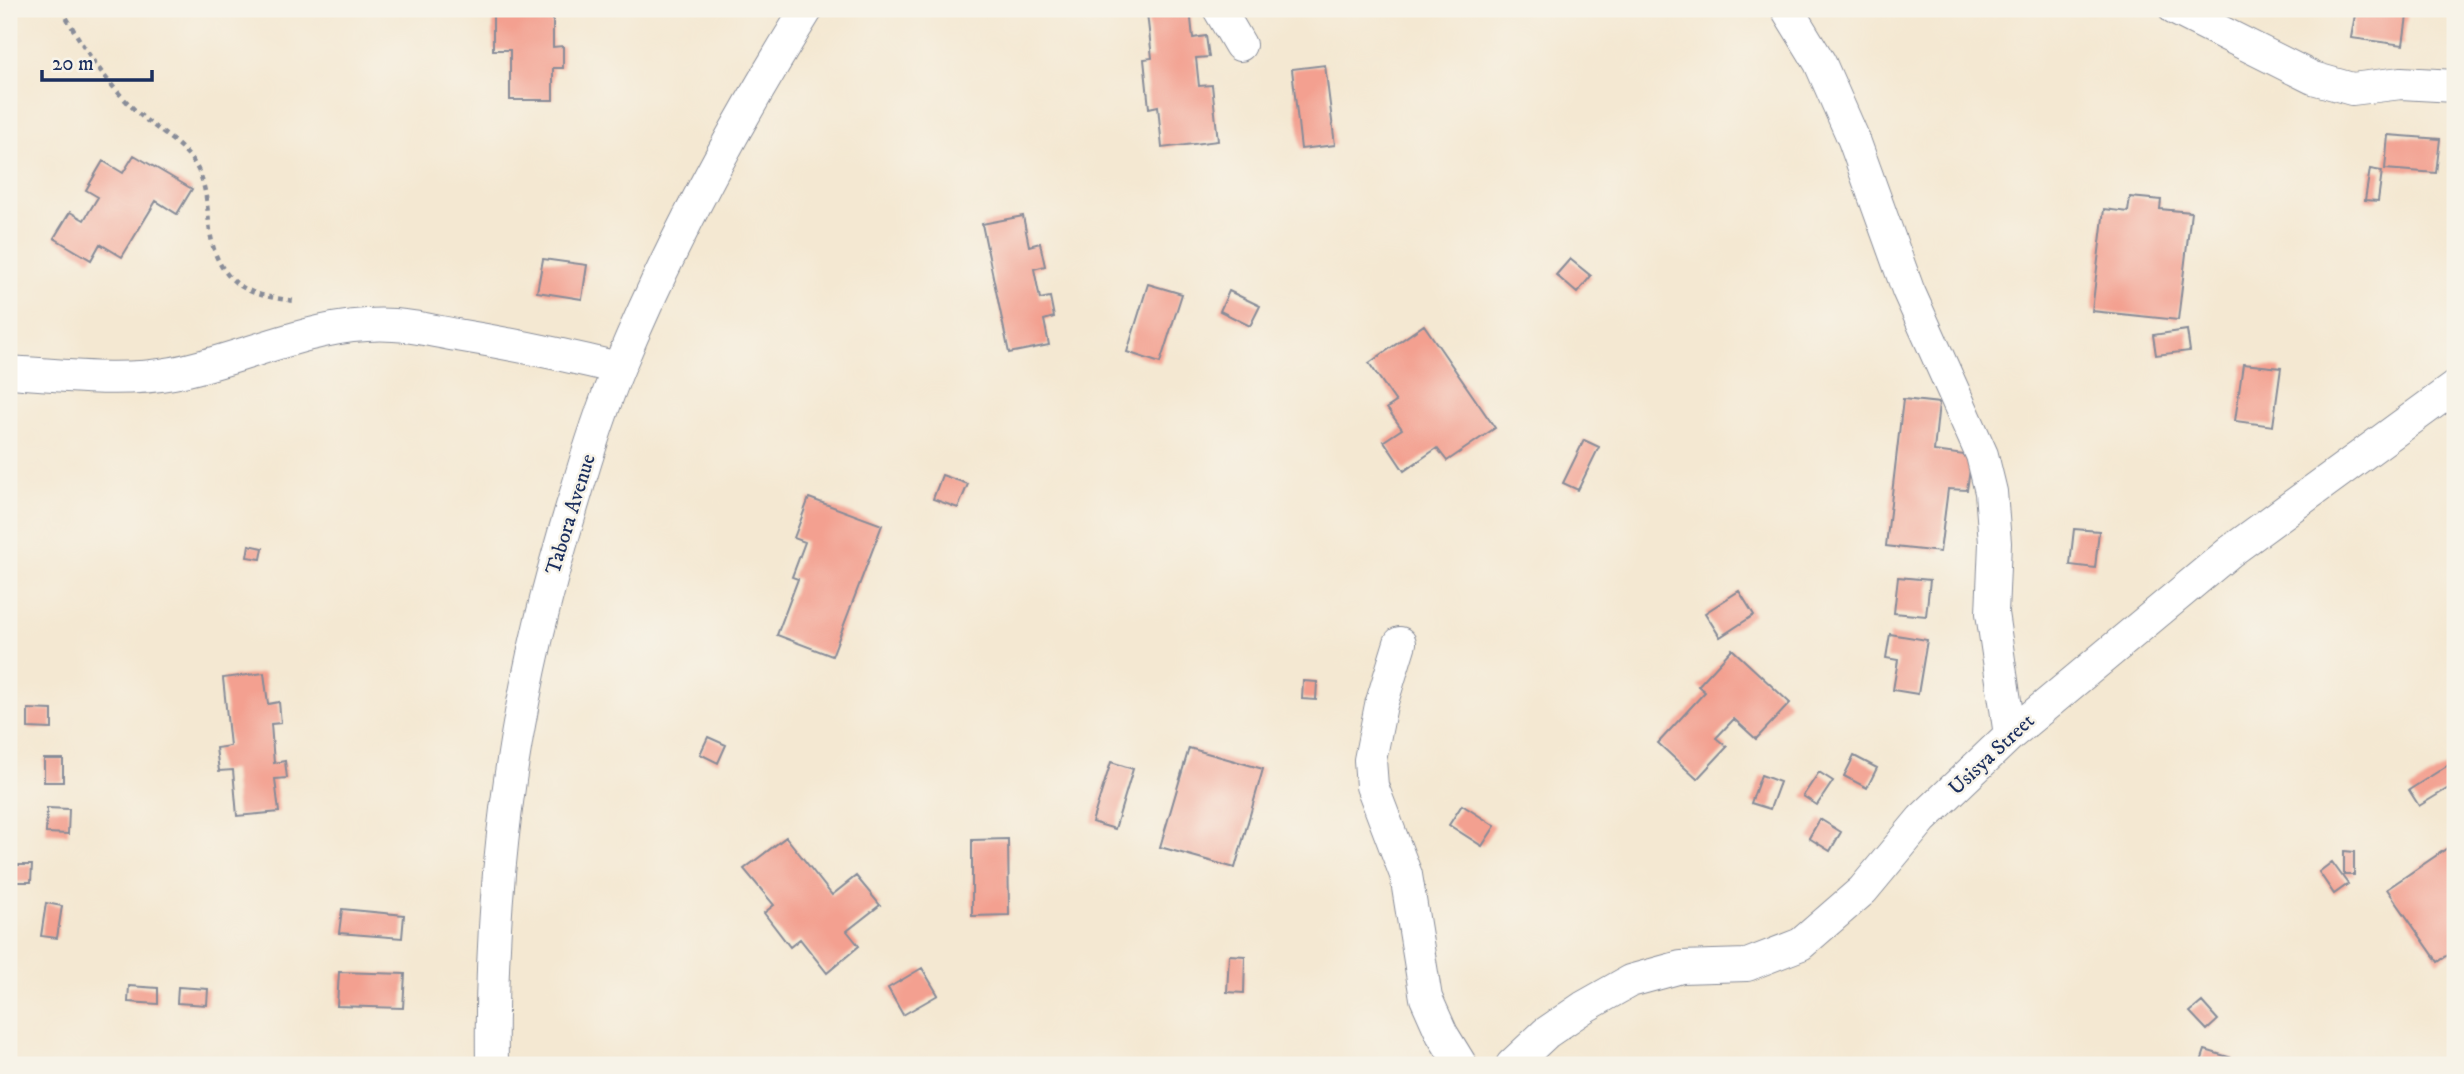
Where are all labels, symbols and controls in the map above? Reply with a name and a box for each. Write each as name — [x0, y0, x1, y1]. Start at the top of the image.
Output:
scale bar — [42, 38, 152, 82]
text: 20 m — [52, 51, 94, 77]
street label: Tabora Avenue — [540, 451, 602, 578]
street label: Usisya Street — [1943, 708, 2040, 801]

